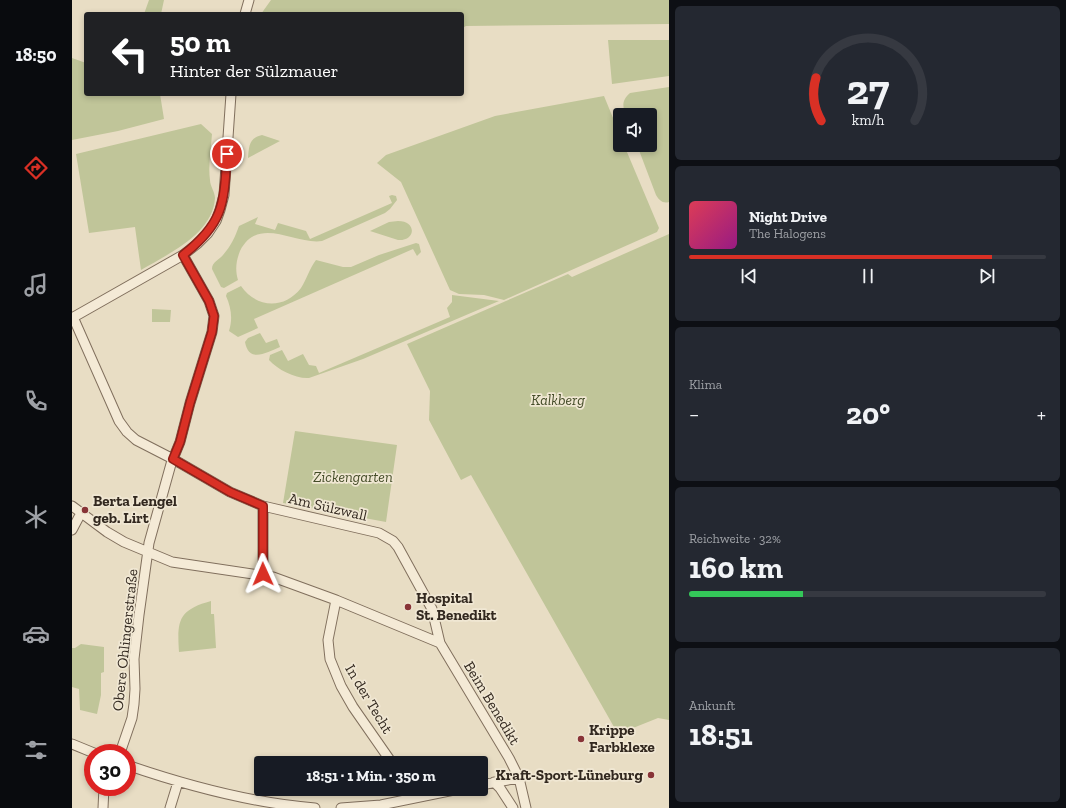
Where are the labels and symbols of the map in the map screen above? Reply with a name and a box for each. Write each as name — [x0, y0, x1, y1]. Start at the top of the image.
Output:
pin — [210, 137, 244, 171]
park label: Kalkberg — [531, 391, 585, 409]
park label: Zickengarten — [313, 468, 393, 486]
street label: Am Sülzwall — [287, 489, 369, 525]
place label: Berta Lengel geb. Lirt — [93, 492, 177, 527]
marker: Berta Lengel geb. Lirt — [80, 505, 90, 515]
position arrow — [242, 553, 284, 595]
street label: Obere Ohlingerstraße — [109, 568, 141, 712]
place label: Hospital St. Benedikt — [416, 589, 498, 624]
marker: Hospital St. Benedikt — [403, 602, 413, 612]
street label: Beim Benedikt — [460, 658, 524, 748]
street label: In der Techt — [341, 661, 397, 737]
place label: Krippe Farbklexe — [589, 721, 655, 756]
marker: Krippe Farbklexe — [576, 734, 586, 744]
speed limit sign: 30 — [84, 744, 136, 796]
place label: Kraft-Sport-Lüneburg — [496, 766, 643, 784]
marker: Kraft-Sport-Lüneburg — [646, 770, 656, 780]

